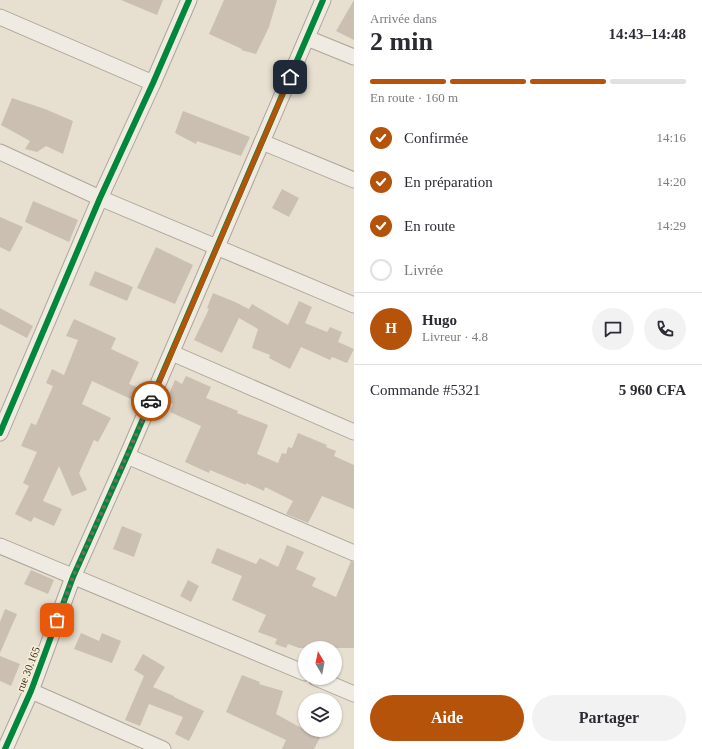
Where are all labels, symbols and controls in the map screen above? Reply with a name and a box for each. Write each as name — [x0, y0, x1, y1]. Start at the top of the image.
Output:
text: Arrivée dans — [370, 11, 437, 26]
text: 14:43–14:48 — [609, 26, 686, 42]
text: 2 min — [370, 27, 433, 56]
pin — [273, 60, 307, 94]
icon: home — [279, 66, 301, 88]
text: En route · 160 m — [370, 90, 458, 105]
icon: check — [370, 127, 392, 149]
text: Confirmée — [404, 130, 468, 146]
text: 14:16 — [656, 130, 686, 145]
icon: check — [370, 171, 392, 193]
text: En préparation — [404, 174, 493, 190]
text: 14:20 — [656, 174, 686, 189]
icon: check — [370, 215, 392, 237]
text: En route — [404, 218, 455, 234]
text: 14:29 — [656, 218, 686, 233]
text: Livrée — [404, 262, 443, 278]
button: chat — [592, 308, 634, 350]
button: phone — [644, 308, 686, 350]
text: Hugo — [422, 312, 457, 328]
text: H — [385, 320, 397, 336]
text: Livreur · 4.8 — [422, 329, 488, 344]
courier — [131, 381, 171, 421]
text: Commande #5321 — [370, 382, 480, 398]
text: 5 960 CFA — [619, 382, 686, 398]
icon: car — [140, 390, 162, 412]
pin — [40, 603, 74, 637]
icon: bag — [46, 609, 68, 631]
north arrow — [298, 641, 342, 685]
map controls — [298, 641, 342, 737]
street label: rue 30.165 — [14, 644, 42, 693]
button: layers — [298, 693, 342, 737]
button: Aide — [370, 695, 524, 741]
button: Partager — [532, 695, 686, 741]

